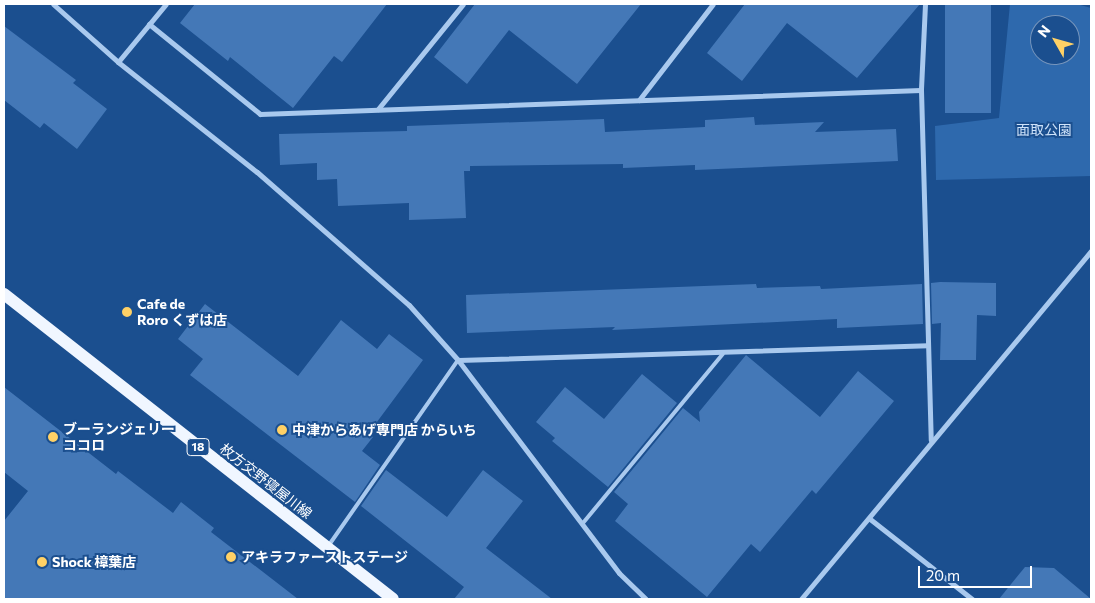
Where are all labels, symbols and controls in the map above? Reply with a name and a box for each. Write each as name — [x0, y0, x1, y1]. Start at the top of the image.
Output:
north arrow — [1030, 15, 1080, 65]
text: N — [1034, 22, 1054, 40]
park label: 面取公園 — [1016, 122, 1072, 138]
place label: Cafe de Roro くずは店 — [137, 296, 227, 328]
marker: Cafe de Roro くずは店 — [121, 306, 133, 318]
place label: ブーランジェリー ココロ — [63, 421, 175, 454]
place label: 中津からあげ専門店 からいち — [292, 422, 477, 438]
marker: 中津からあげ専門店 からいち — [276, 424, 288, 436]
marker: ブーランジェリー ココロ — [47, 431, 59, 443]
road number: 18 — [186, 438, 210, 457]
street label: 枚方交野寝屋川線 — [217, 440, 315, 522]
place label: アキラファーストステージ — [241, 549, 409, 565]
marker: アキラファーストステージ — [225, 551, 237, 563]
place label: Shock 樟葉店 — [52, 554, 136, 570]
marker: Shock 樟葉店 — [36, 556, 48, 568]
scale bar — [920, 556, 1034, 588]
text: 20 m — [926, 566, 960, 584]

